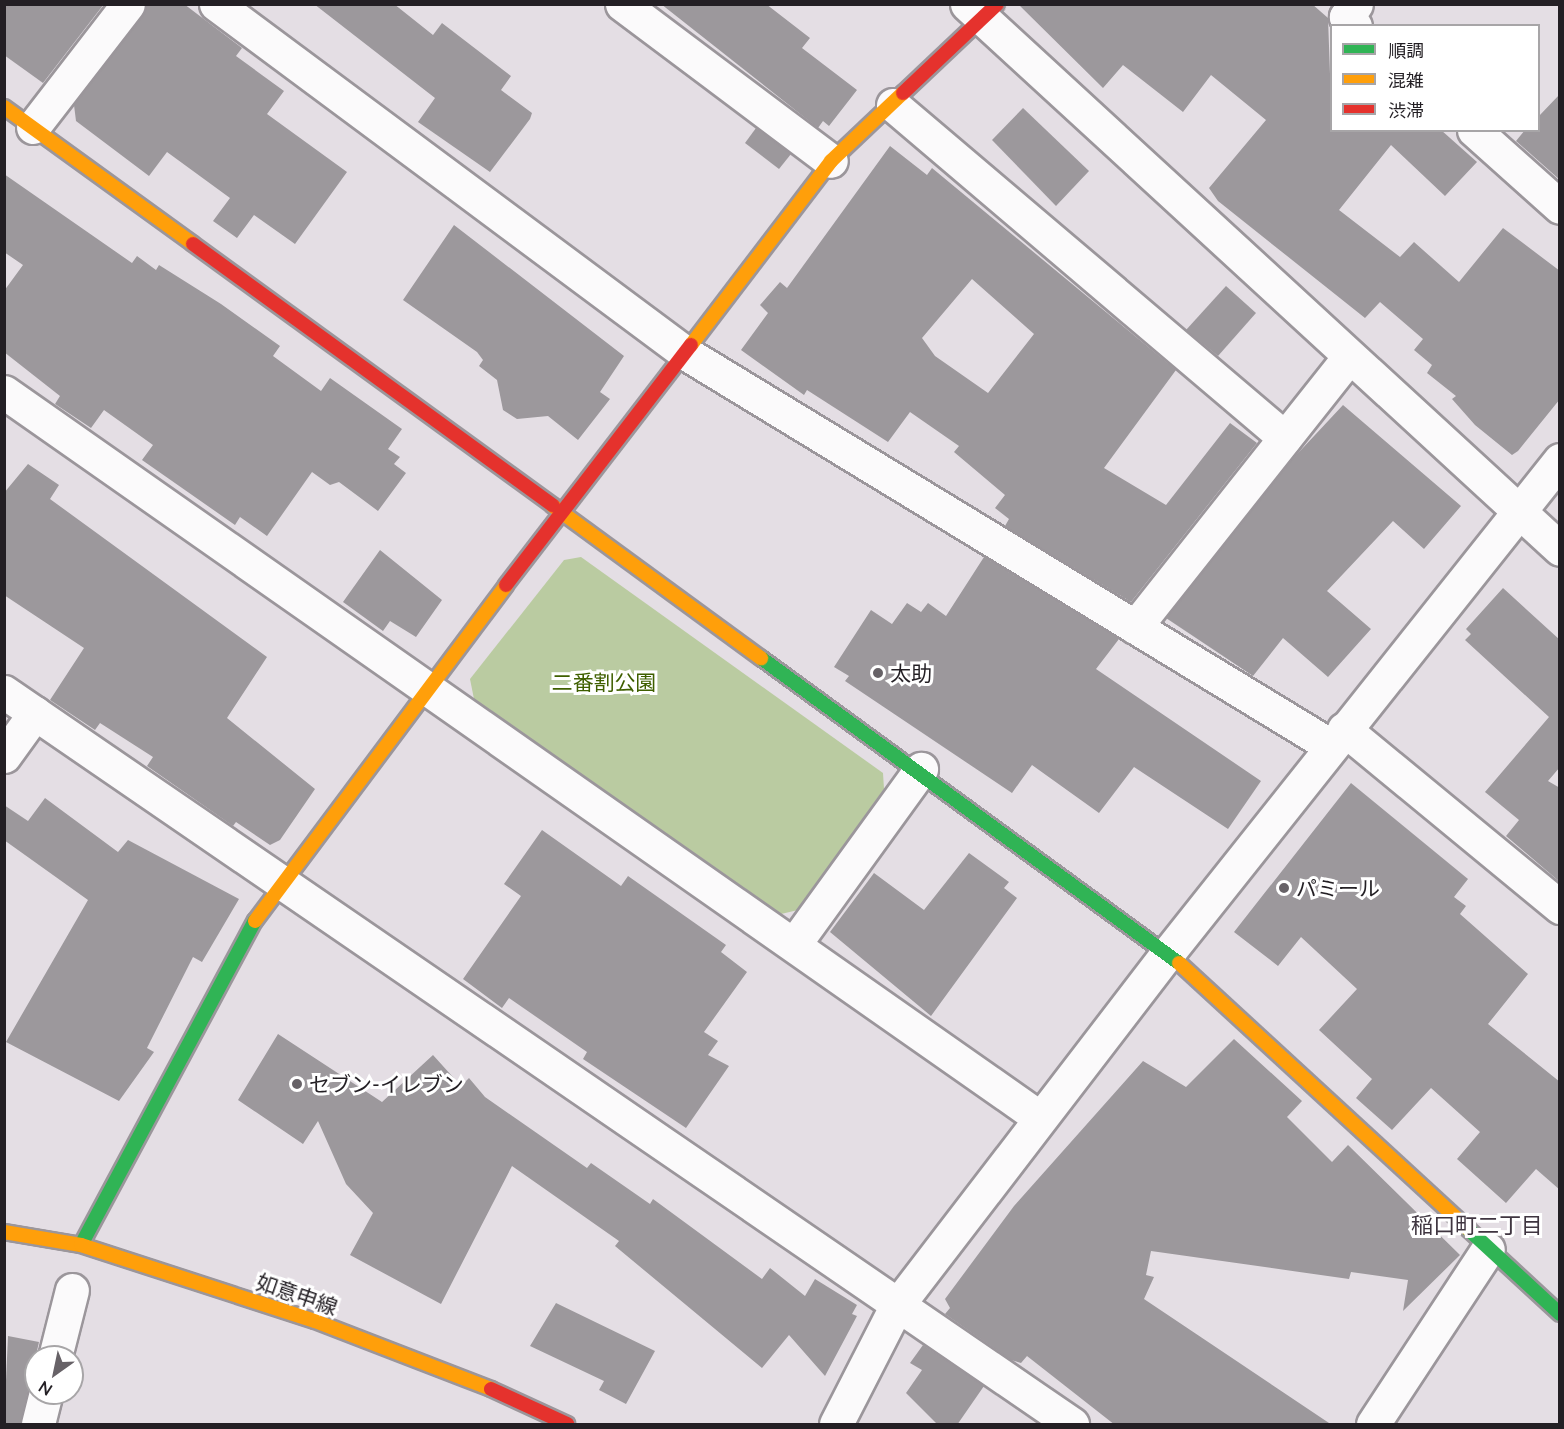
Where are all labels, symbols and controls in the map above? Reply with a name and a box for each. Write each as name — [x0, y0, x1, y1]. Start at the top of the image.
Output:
legend — [1330, 24, 1540, 132]
text: 順調 — [1388, 39, 1424, 61]
text: 混雑 — [1388, 69, 1424, 91]
text: 渋滞 — [1388, 99, 1424, 121]
place label: 太助 — [890, 660, 932, 686]
marker: 太助 — [871, 666, 885, 680]
park label: 二番割公園 — [552, 669, 656, 695]
place label: パミール — [1296, 875, 1380, 901]
marker: パミール — [1277, 881, 1291, 895]
place label: セブン-イレブン — [309, 1071, 464, 1097]
marker: セブン-イレブン — [290, 1077, 304, 1091]
district label: 稲口町二丁目 — [1411, 1212, 1543, 1238]
street label: 如意申線 — [253, 1268, 341, 1320]
north arrow — [24, 1345, 84, 1405]
text: N — [35, 1378, 55, 1400]

